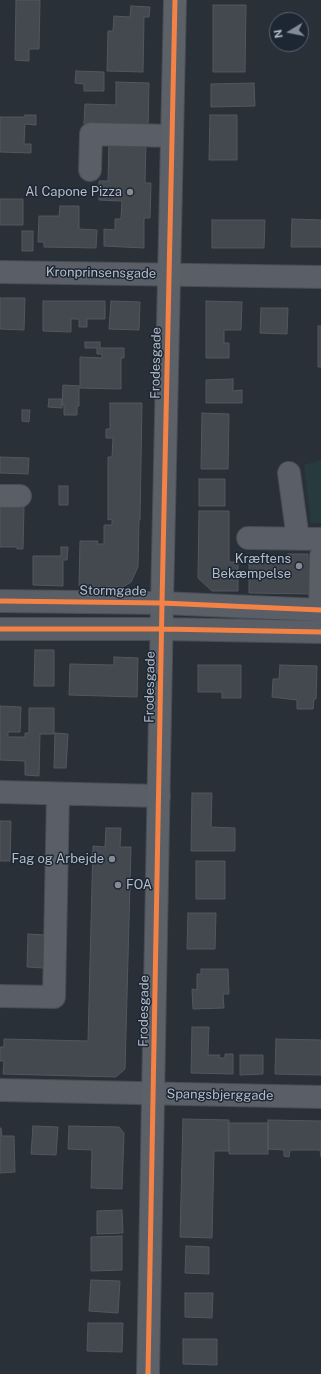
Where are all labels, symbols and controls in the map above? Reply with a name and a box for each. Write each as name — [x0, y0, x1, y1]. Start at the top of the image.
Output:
north arrow — [269, 12, 309, 52]
text: N — [272, 29, 285, 39]
place label: Al Capone Pizza — [25, 184, 122, 200]
marker: Al Capone Pizza — [125, 187, 135, 197]
street label: Kronprinsensgade — [46, 264, 156, 282]
street label: Frodesgade — [148, 327, 164, 399]
place label: Kræftens Bekæmpelse — [212, 551, 291, 582]
marker: Kræftens Bekæmpelse — [294, 561, 304, 571]
street label: Stormgade — [79, 583, 147, 599]
street label: Frodesgade — [142, 651, 158, 723]
place label: Fag og Arbejde — [11, 851, 104, 867]
marker: Fag og Arbejde — [107, 854, 117, 864]
place label: FOA — [126, 877, 152, 893]
marker: FOA — [113, 880, 123, 890]
street label: Frodesgade — [136, 975, 152, 1047]
street label: Spangsbjerggade — [166, 1086, 274, 1104]

